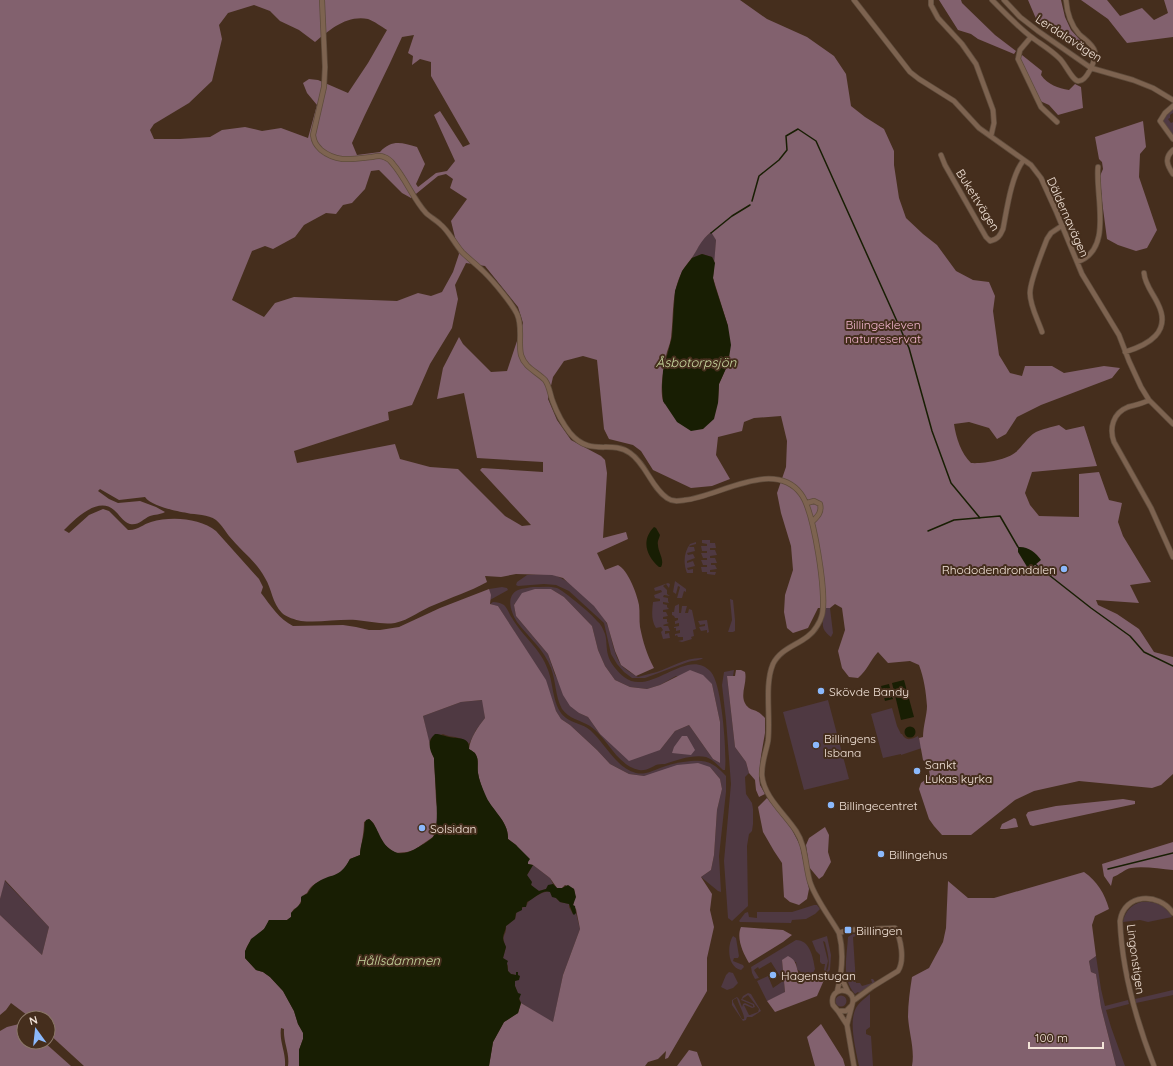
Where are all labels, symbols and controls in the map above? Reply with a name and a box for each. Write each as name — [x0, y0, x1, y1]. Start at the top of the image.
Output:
street label: Lerdalavägen — [1033, 11, 1105, 65]
street label: Bukettvägen — [953, 166, 1003, 234]
street label: Däldernavägen — [1044, 175, 1092, 259]
park label: Billingekleven naturreservat — [845, 317, 921, 346]
water label: Åsbotorpsjön — [656, 354, 737, 370]
place label: Rhododendrondalen — [942, 562, 1056, 577]
marker: Rhododendrondalen — [1059, 564, 1069, 574]
place label: Skövde Bandy — [829, 684, 909, 699]
marker: Skövde Bandy — [816, 686, 826, 696]
place label: Billingens Isbana — [824, 731, 876, 760]
marker: Billingens Isbana — [811, 740, 821, 750]
place label: Sankt Lukas kyrka — [925, 757, 992, 786]
marker: Sankt Lukas kyrka — [912, 766, 922, 776]
place label: Billingecentret — [839, 798, 918, 813]
marker: Billingecentret — [826, 800, 836, 810]
place label: Solsidan — [430, 821, 476, 836]
marker: Solsidan — [417, 823, 427, 833]
place label: Billingehus — [889, 847, 948, 862]
marker: Billingehus — [876, 849, 886, 859]
place label: Billingen — [856, 923, 902, 938]
street label: Lingonstigen — [1124, 923, 1148, 995]
marker: Billingen — [843, 925, 853, 935]
water label: Hållsdammen — [356, 952, 440, 968]
place label: Hagenstugan — [781, 968, 856, 983]
marker: Hagenstugan — [768, 970, 778, 980]
north arrow — [16, 1010, 56, 1050]
text: N — [28, 1013, 39, 1028]
scale bar — [1029, 1024, 1103, 1050]
text: 100 m — [1035, 1030, 1068, 1045]

